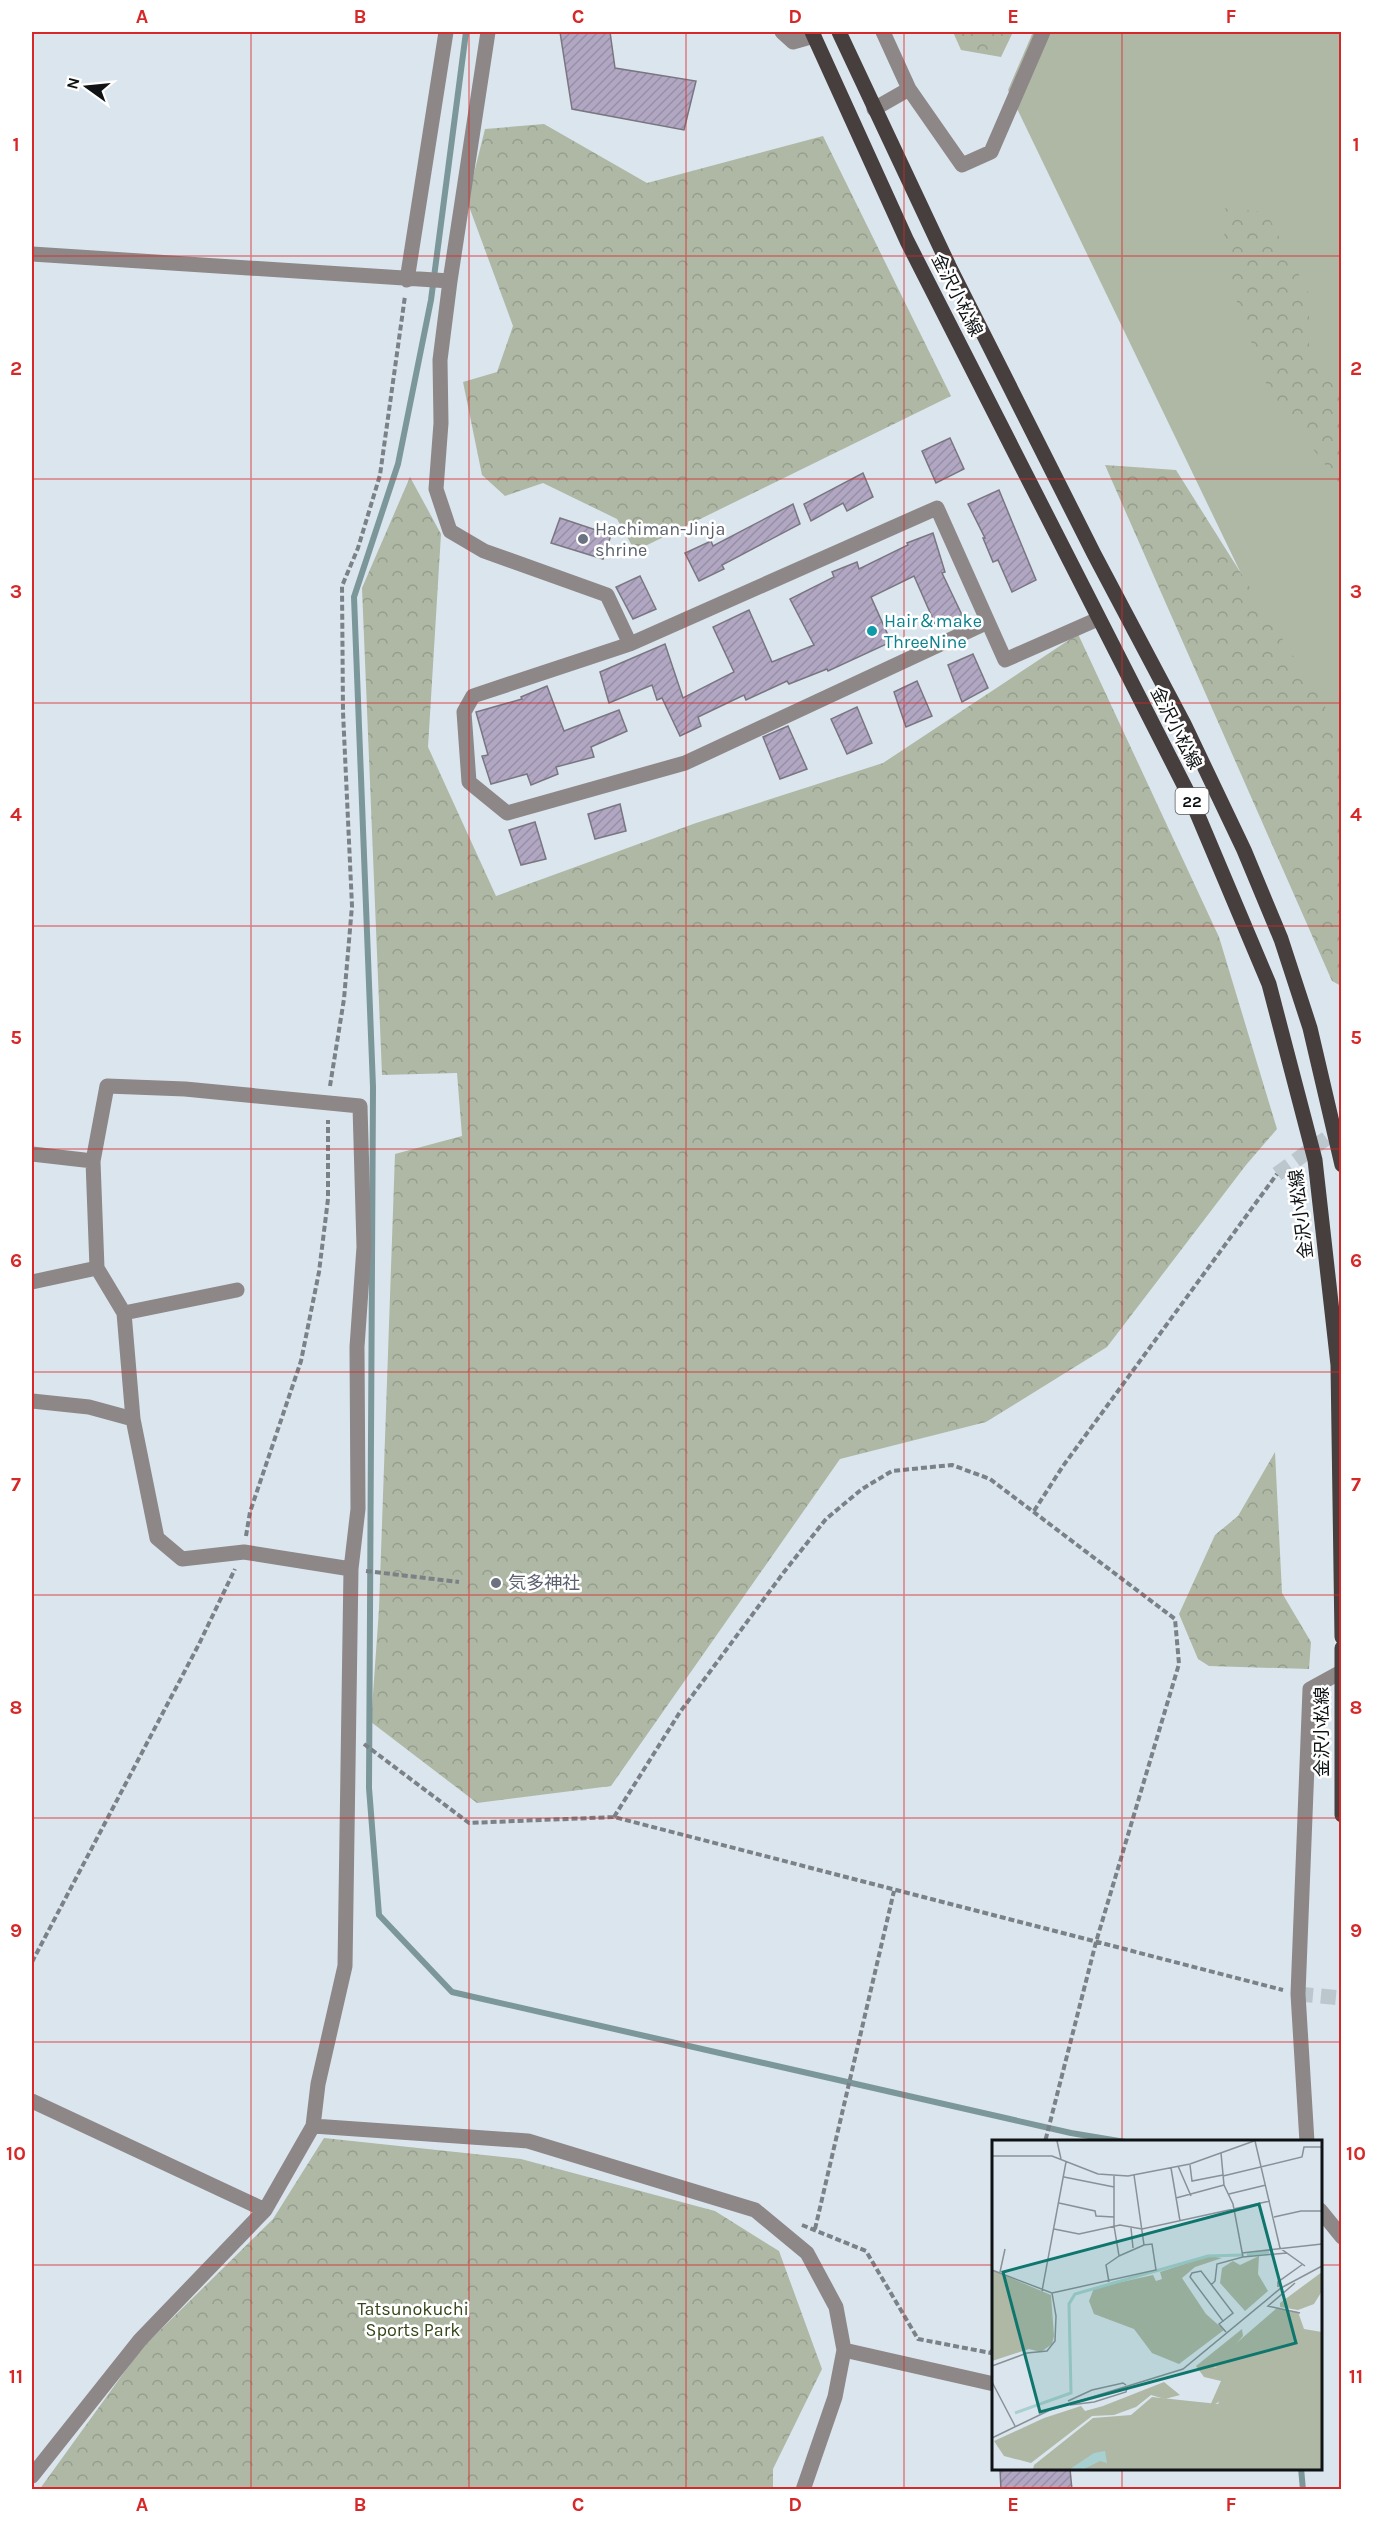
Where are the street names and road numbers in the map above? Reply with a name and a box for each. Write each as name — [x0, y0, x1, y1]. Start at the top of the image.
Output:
street label: 金沢小松線 — [927, 250, 987, 340]
street label: 金沢小松線 — [1146, 683, 1206, 773]
road number: 22 — [1176, 788, 1208, 814]
street label: 金沢小松線 — [1285, 1168, 1317, 1260]
street label: 金沢小松線 — [1311, 1687, 1333, 1777]

